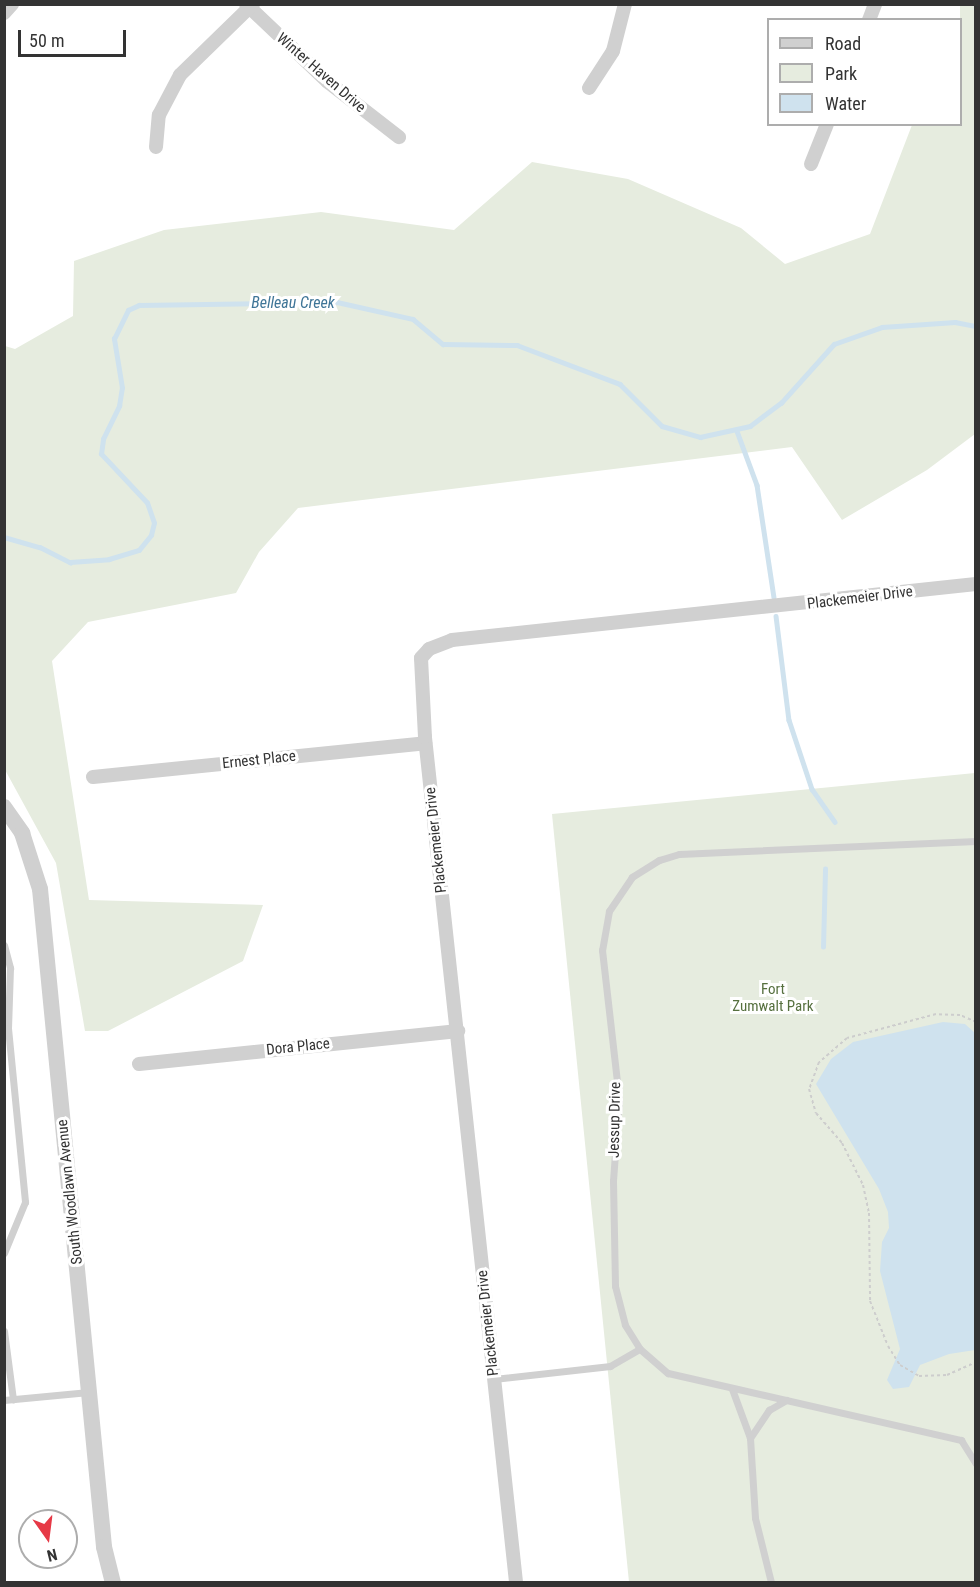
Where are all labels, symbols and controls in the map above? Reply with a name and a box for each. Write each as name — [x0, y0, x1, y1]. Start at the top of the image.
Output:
scale bar — [21, 18, 129, 56]
legend — [767, 18, 962, 126]
street label: Winter Haven Drive — [273, 29, 369, 117]
text: 50 m — [29, 30, 64, 51]
text: Road — [825, 33, 861, 54]
text: Park — [825, 63, 857, 84]
text: Water — [825, 93, 866, 114]
water label: Belleau Creek — [251, 293, 335, 313]
street label: Plackemeier Drive — [806, 583, 914, 613]
street label: Ernest Place — [221, 747, 297, 773]
street label: Plackemeier Drive — [421, 786, 451, 894]
park label: Fort Zumwalt Park — [732, 980, 814, 1015]
street label: Dora Place — [265, 1035, 331, 1059]
street label: Jessup Drive — [605, 1082, 625, 1158]
street label: South Woodlawn Avenue — [53, 1119, 87, 1265]
street label: Plackemeier Drive — [473, 1269, 503, 1377]
north arrow — [18, 1509, 78, 1569]
text: N — [45, 1545, 59, 1565]

